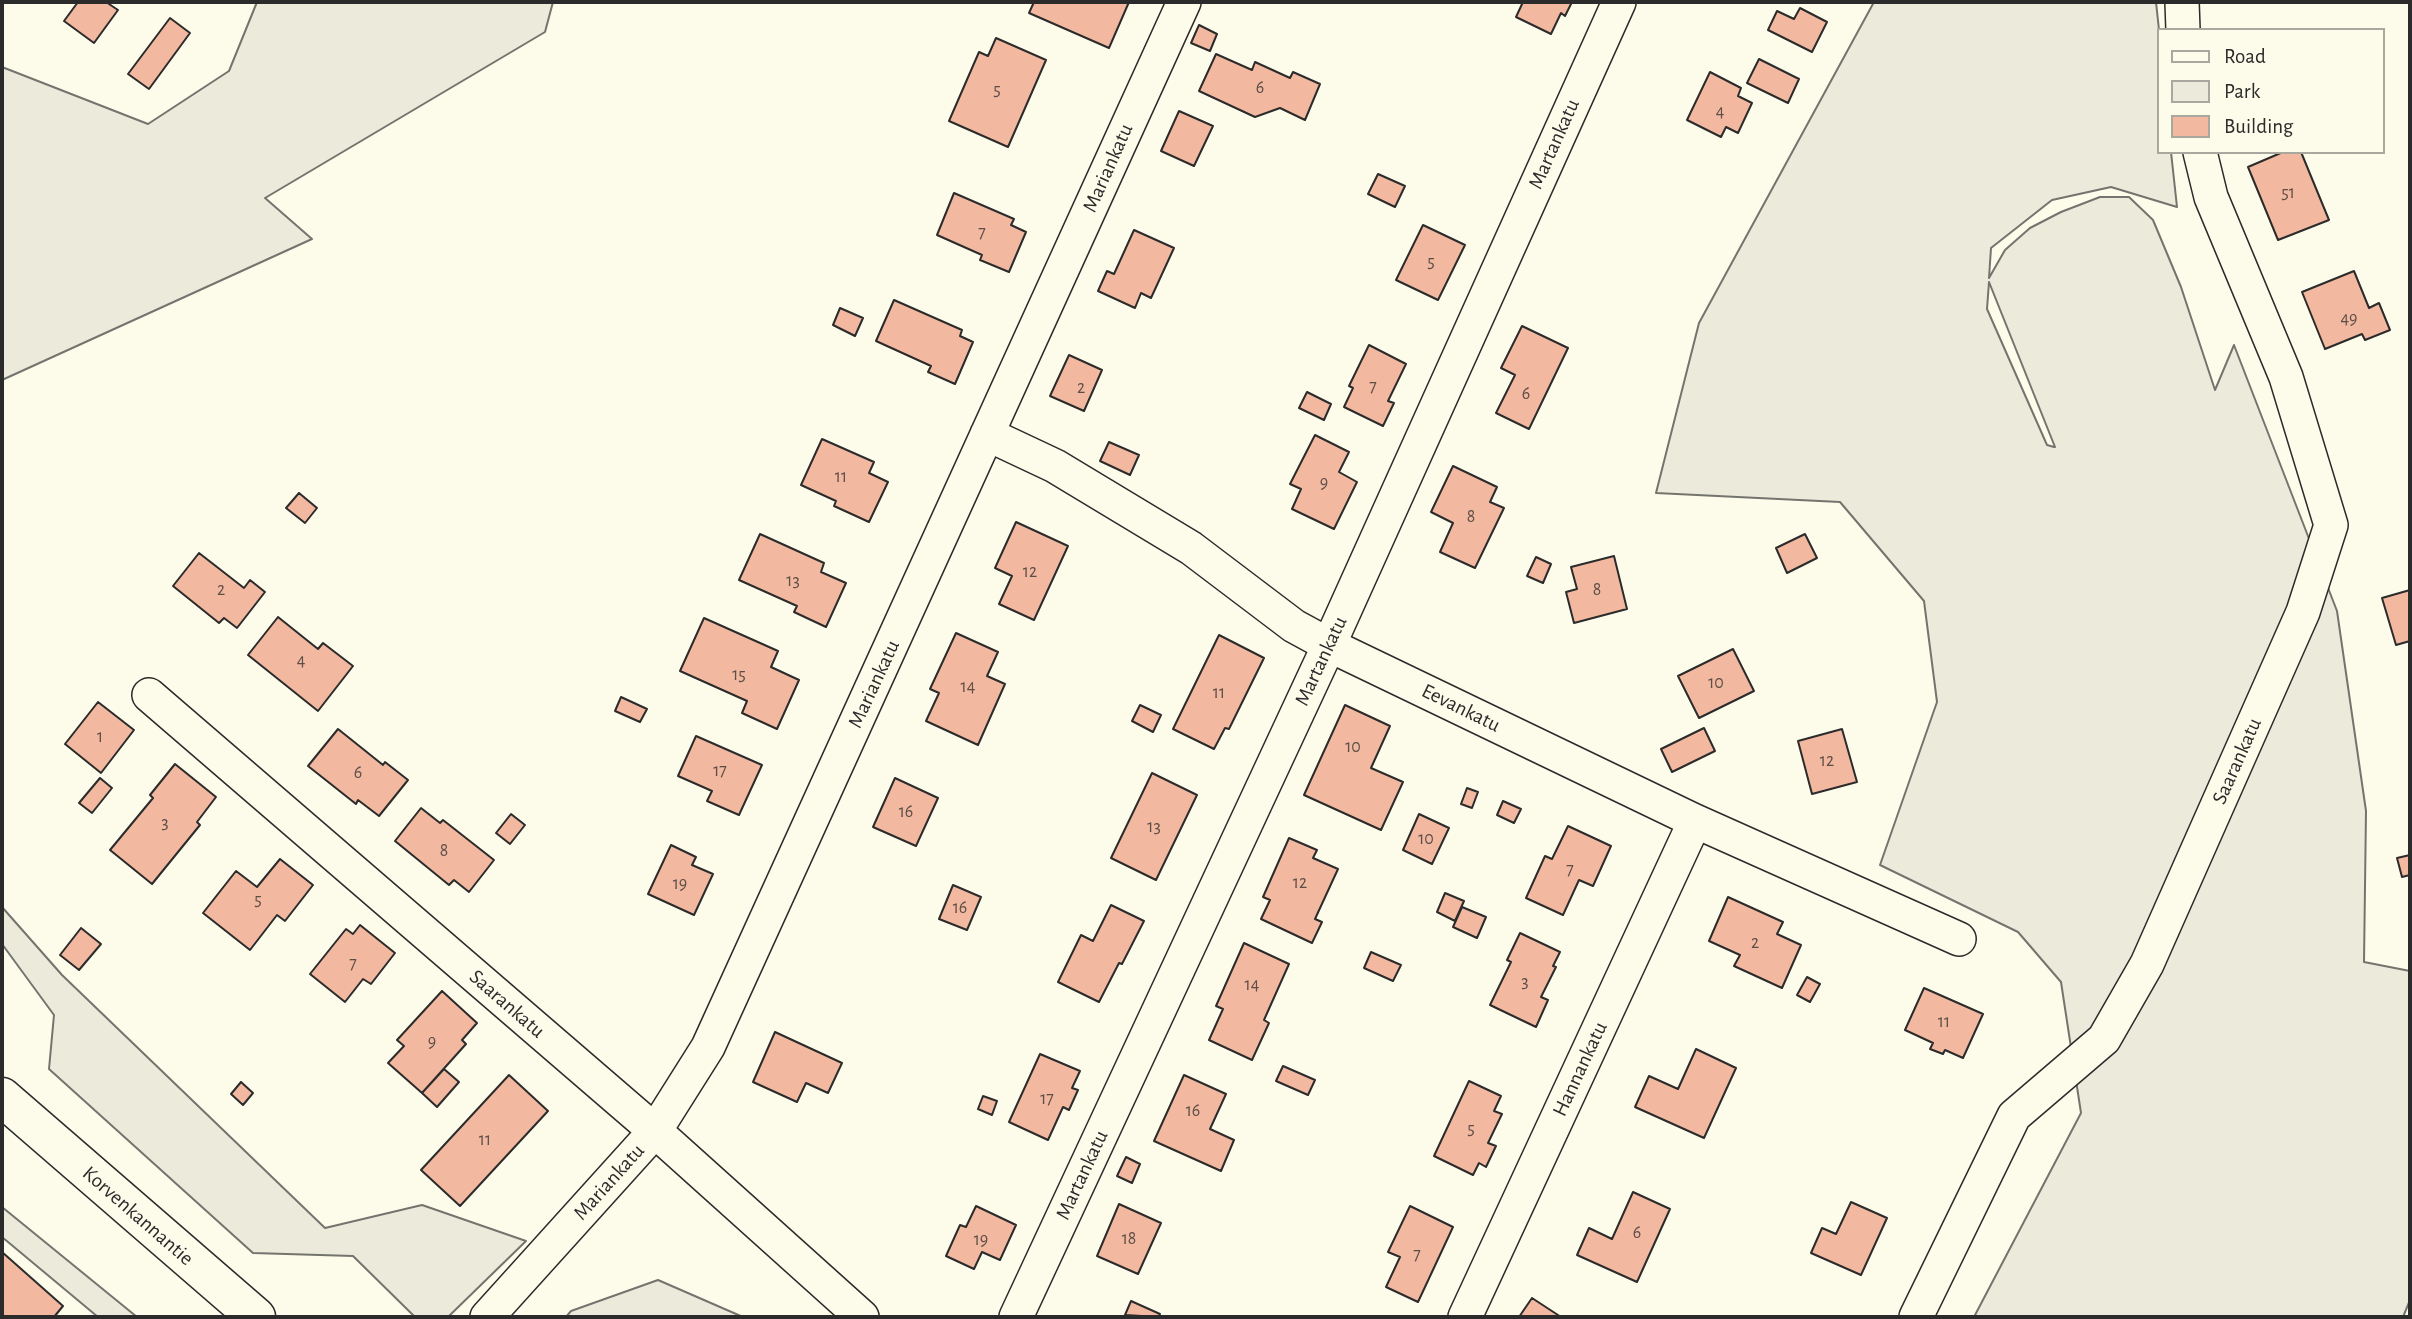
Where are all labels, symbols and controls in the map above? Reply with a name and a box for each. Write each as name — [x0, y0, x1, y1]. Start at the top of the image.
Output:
legend — [2156, 28, 2384, 154]
text: Road — [2224, 46, 2266, 67]
house number: 6 — [1256, 77, 1264, 99]
house number: 5 — [993, 79, 1001, 101]
text: Park — [2224, 81, 2260, 102]
street label: Martankatu — [1523, 95, 1585, 193]
house number: 4 — [1716, 101, 1724, 123]
text: Building — [2224, 116, 2293, 137]
street label: Mariankatu — [1077, 120, 1139, 216]
house number: 51 — [2281, 182, 2295, 204]
house number: 7 — [978, 222, 986, 244]
house number: 5 — [1427, 251, 1435, 273]
house number: 49 — [2340, 308, 2358, 330]
house number: 7 — [1369, 376, 1377, 398]
house number: 2 — [1077, 377, 1085, 399]
house number: 6 — [1522, 383, 1530, 405]
house number: 11 — [835, 466, 847, 488]
house number: 9 — [1320, 472, 1328, 494]
house number: 8 — [1467, 506, 1475, 528]
house number: 12 — [1023, 561, 1037, 583]
house number: 13 — [786, 570, 800, 592]
house number: 2 — [217, 579, 225, 601]
house number: 8 — [1593, 579, 1601, 601]
street label: Martankatu — [1289, 612, 1353, 710]
street label: Mariankatu — [843, 636, 905, 732]
house number: 4 — [297, 650, 305, 672]
house number: 15 — [732, 664, 746, 686]
house number: 10 — [1708, 672, 1724, 694]
house number: 14 — [961, 676, 975, 698]
street label: Eevankatu — [1418, 678, 1504, 738]
house number: 11 — [1213, 682, 1225, 704]
street label: Saarankatu — [2207, 714, 2267, 808]
house number: 1 — [97, 726, 103, 748]
house number: 10 — [1345, 736, 1361, 758]
house number: 12 — [1820, 750, 1834, 772]
house number: 17 — [713, 760, 727, 782]
house number: 6 — [354, 762, 362, 784]
house number: 16 — [899, 801, 913, 823]
house number: 3 — [161, 812, 169, 834]
house number: 13 — [1147, 816, 1161, 838]
house number: 10 — [1418, 828, 1434, 850]
house number: 8 — [440, 840, 448, 862]
house number: 7 — [1566, 859, 1574, 881]
house number: 12 — [1293, 872, 1307, 894]
house number: 19 — [673, 873, 687, 895]
house number: 5 — [254, 889, 262, 911]
house number: 16 — [953, 897, 967, 919]
house number: 2 — [1751, 932, 1759, 954]
house number: 7 — [349, 953, 357, 975]
street label: Saarankatu — [464, 964, 550, 1044]
house number: 3 — [1521, 971, 1529, 993]
house number: 14 — [1245, 974, 1259, 996]
house number: 11 — [1938, 1011, 1950, 1033]
street label: Hannankatu — [1547, 1018, 1613, 1120]
house number: 9 — [428, 1031, 436, 1053]
house number: 17 — [1040, 1088, 1054, 1110]
house number: 16 — [1186, 1100, 1200, 1122]
house number: 5 — [1467, 1118, 1475, 1140]
street label: Martankatu — [1050, 1126, 1114, 1224]
house number: 11 — [479, 1129, 491, 1151]
street label: Mariankatu — [568, 1139, 650, 1225]
street label: Korvenkannantie — [77, 1161, 199, 1271]
house number: 6 — [1633, 1222, 1641, 1244]
house number: 18 — [1122, 1228, 1136, 1250]
house number: 19 — [974, 1229, 988, 1251]
house number: 7 — [1413, 1244, 1421, 1266]

